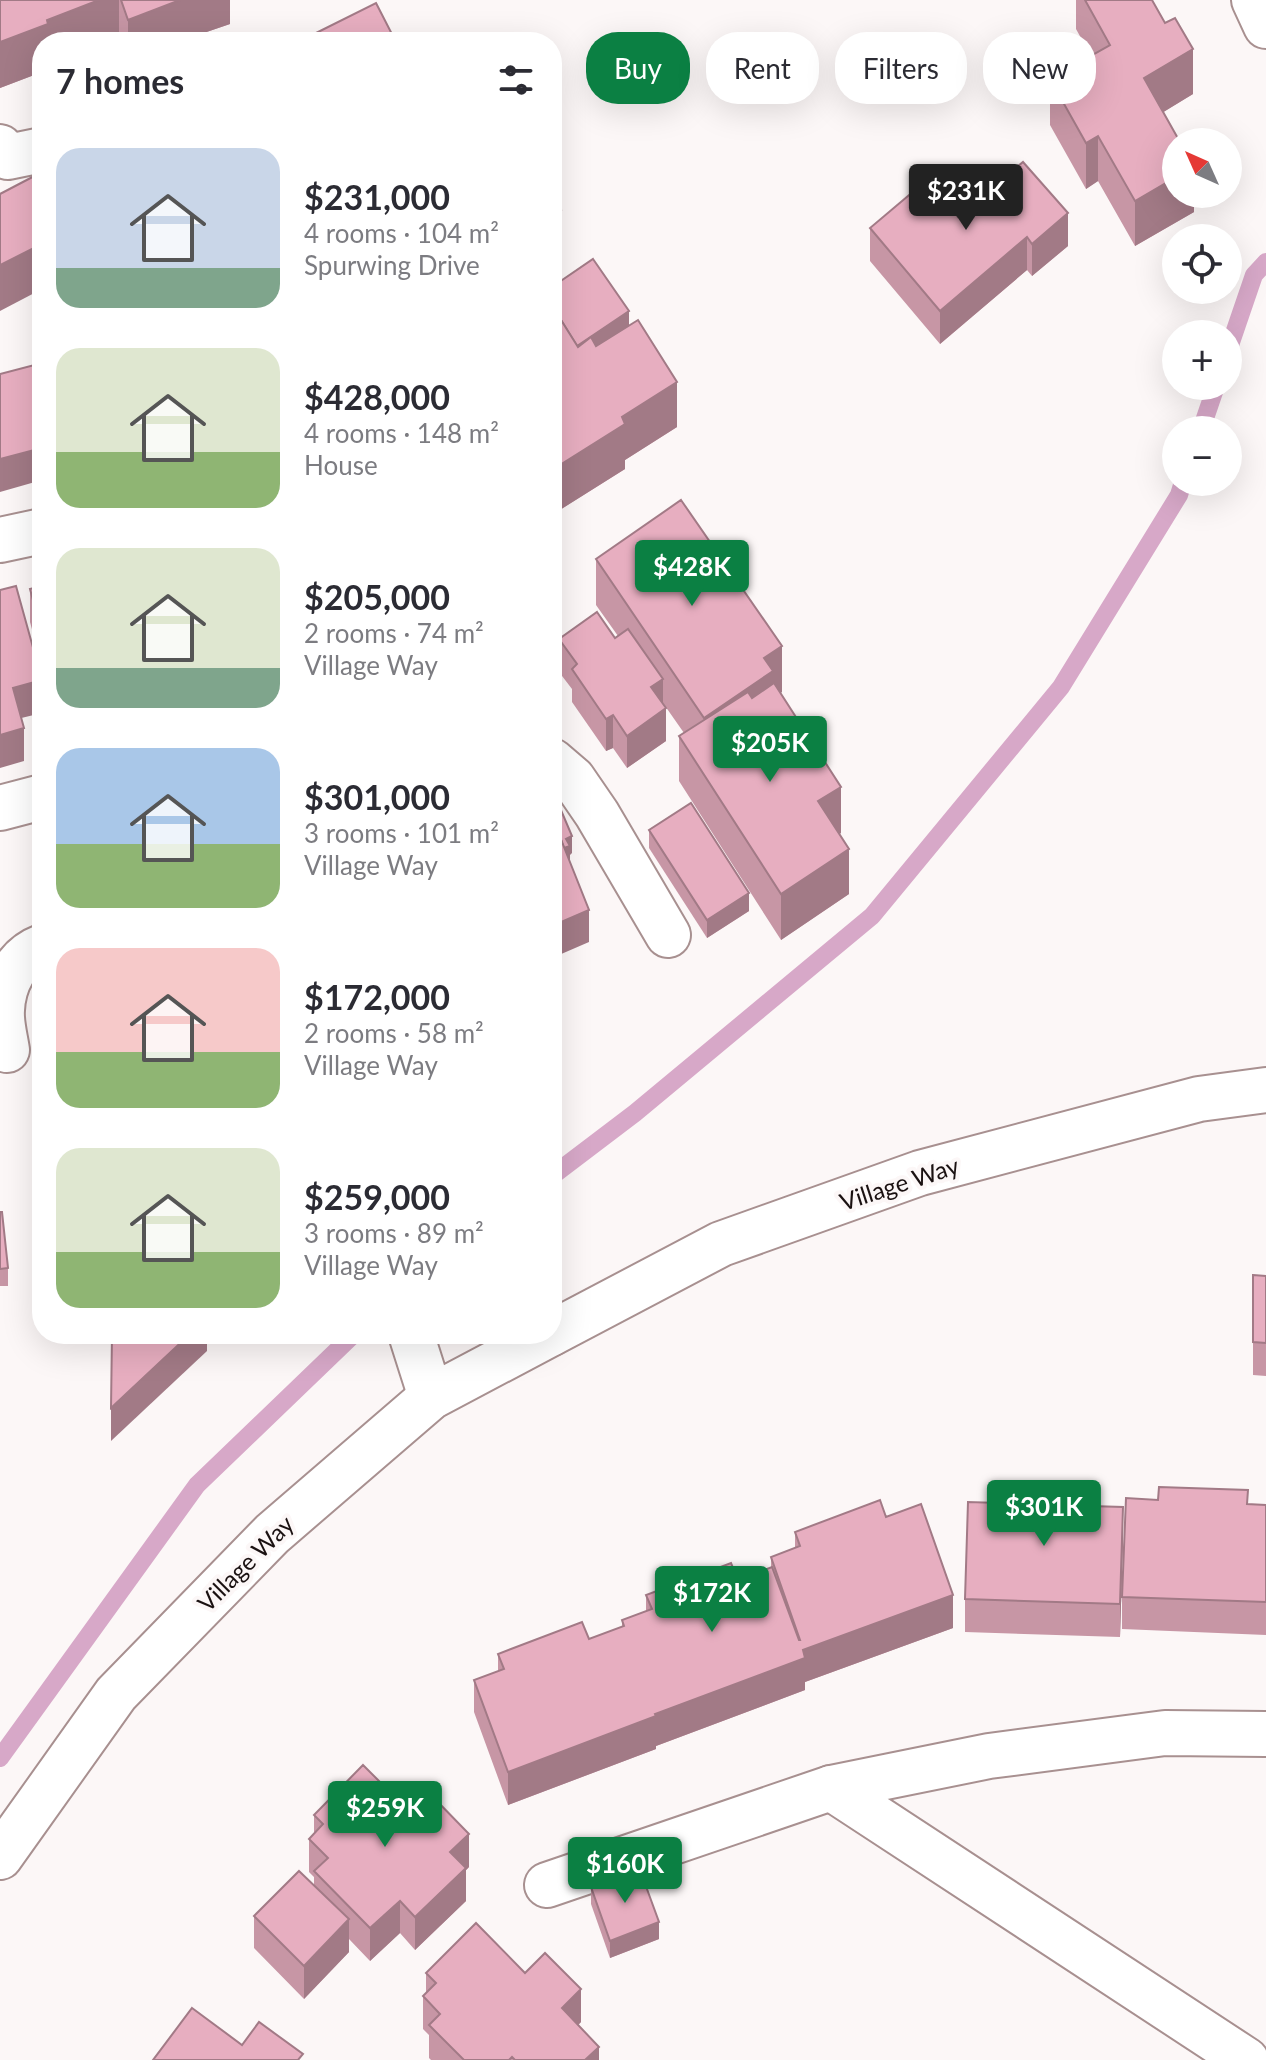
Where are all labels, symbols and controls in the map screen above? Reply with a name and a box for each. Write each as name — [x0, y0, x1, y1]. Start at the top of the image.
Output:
chip: Buy — [586, 32, 690, 104]
chip: Rent — [706, 32, 819, 104]
chip: Filters — [835, 32, 967, 104]
chip: New — [983, 32, 1096, 104]
icon: filters — [494, 58, 538, 102]
text: 7 homes — [56, 60, 184, 101]
north arrow — [1162, 128, 1242, 208]
map controls — [1162, 128, 1242, 496]
pin: $231K — [910, 164, 1022, 232]
text: $231K — [927, 174, 1005, 206]
text: $231,000 — [304, 176, 450, 217]
icon: home — [120, 180, 216, 276]
text: 4 rooms · 104 m² — [304, 217, 499, 249]
button: locate — [1162, 224, 1242, 304]
text: Spurwing Drive — [304, 249, 480, 281]
button: + — [1162, 320, 1242, 400]
text: $428,000 — [304, 376, 450, 417]
icon: home — [120, 380, 216, 476]
button: − — [1162, 416, 1242, 496]
text: 4 rooms · 148 m² — [304, 417, 499, 449]
text: House — [304, 449, 378, 481]
pin: $428K — [636, 540, 748, 608]
text: $428K — [653, 550, 731, 582]
text: $205,000 — [304, 576, 450, 617]
icon: home — [120, 580, 216, 676]
text: 2 rooms · 74 m² — [304, 617, 484, 649]
text: Village Way — [304, 649, 438, 681]
pin: $205K — [714, 716, 826, 784]
text: $205K — [731, 726, 809, 758]
text: $301,000 — [304, 776, 450, 817]
icon: home — [120, 780, 216, 876]
text: 3 rooms · 101 m² — [304, 817, 499, 849]
text: Village Way — [304, 849, 438, 881]
text: $172,000 — [304, 976, 450, 1017]
icon: home — [120, 980, 216, 1076]
text: 2 rooms · 58 m² — [304, 1017, 484, 1049]
text: Village Way — [304, 1049, 438, 1081]
street label: Village Way — [836, 1150, 963, 1216]
text: $259,000 — [304, 1176, 450, 1217]
icon: home — [120, 1180, 216, 1276]
text: 3 rooms · 89 m² — [304, 1217, 484, 1249]
text: Village Way — [304, 1249, 438, 1281]
pin: $301K — [988, 1480, 1100, 1548]
text: $301K — [1005, 1490, 1083, 1522]
street label: Village Way — [191, 1509, 299, 1617]
pin: $172K — [656, 1566, 768, 1634]
text: $172K — [673, 1576, 751, 1608]
pin: $259K — [329, 1781, 441, 1849]
text: $259K — [346, 1791, 424, 1823]
pin: $160K — [569, 1837, 681, 1905]
text: $160K — [586, 1847, 664, 1879]

